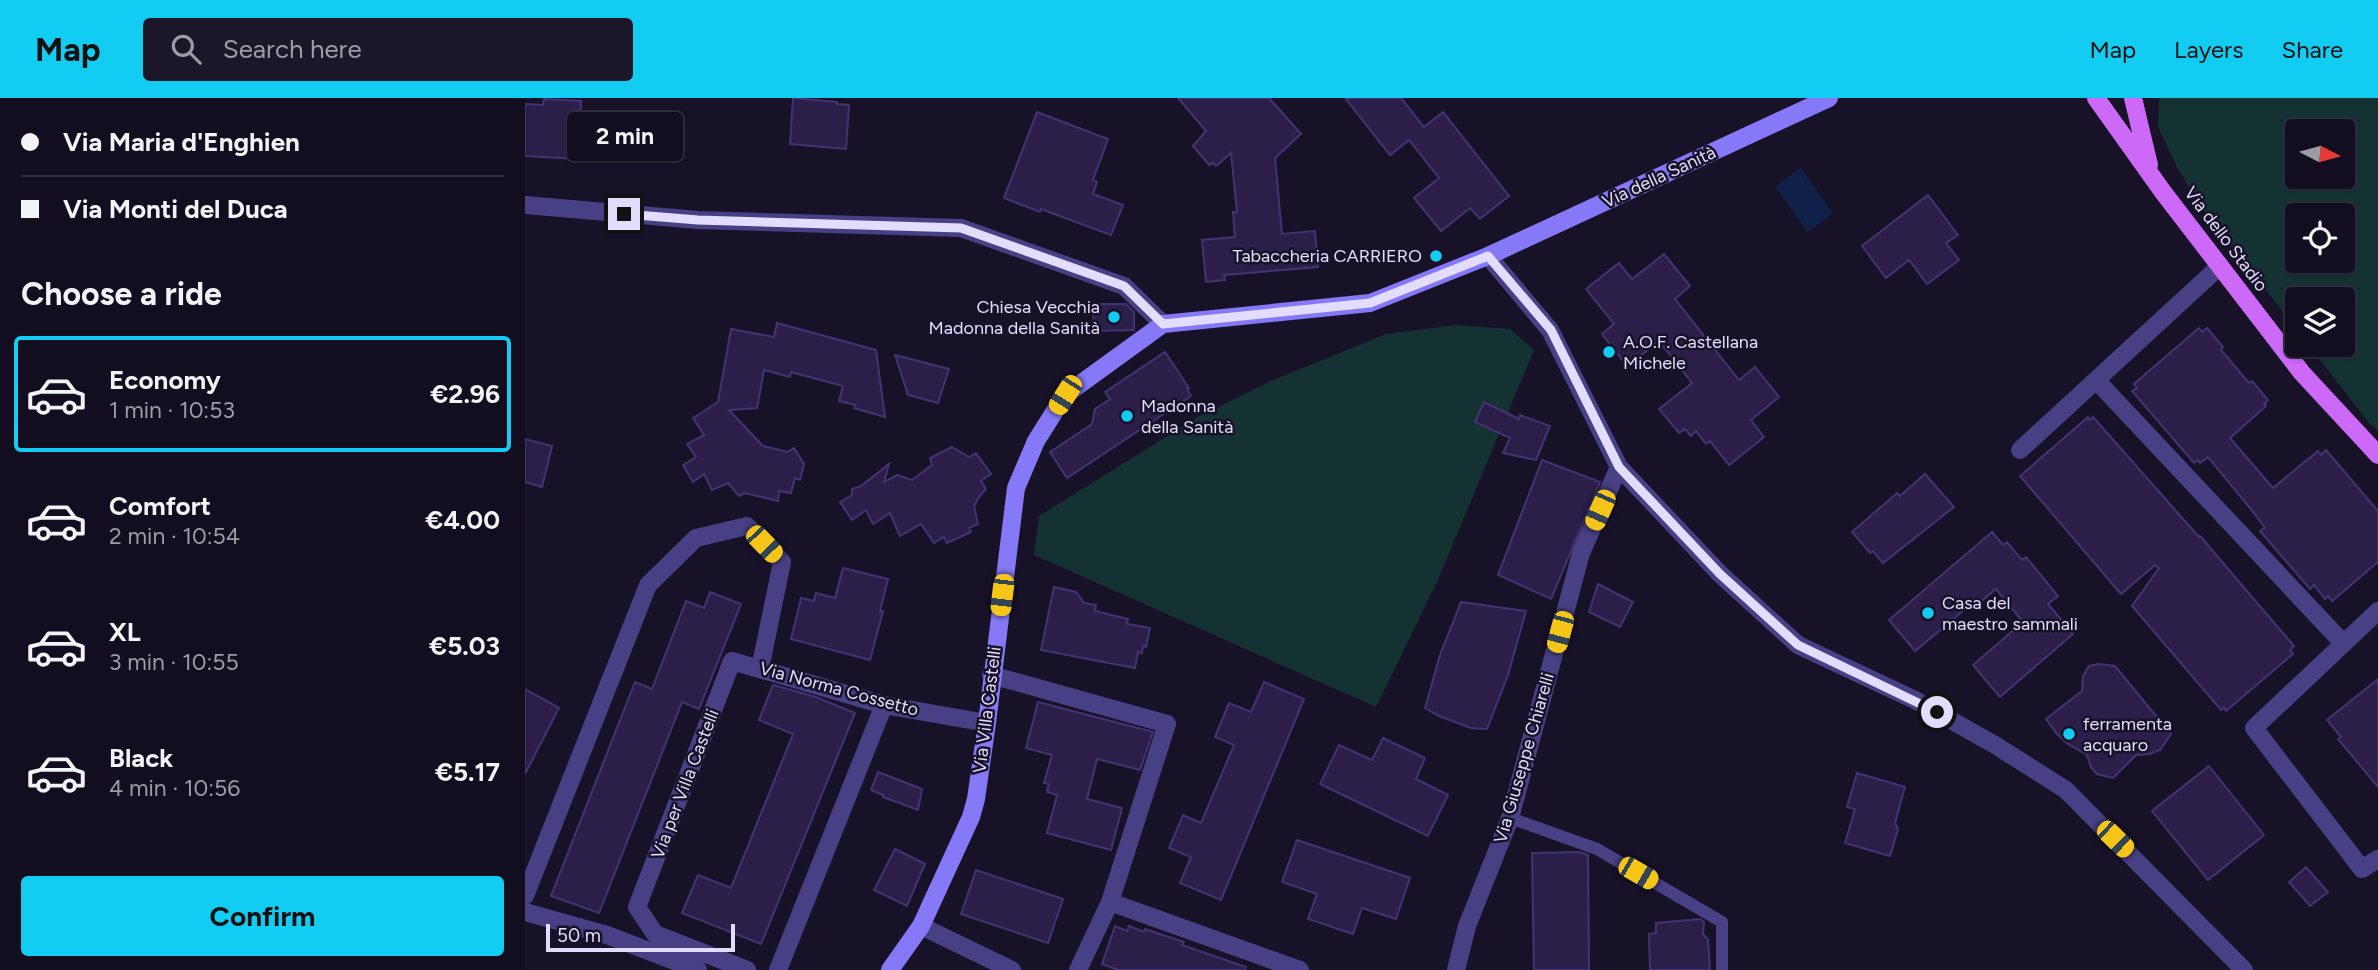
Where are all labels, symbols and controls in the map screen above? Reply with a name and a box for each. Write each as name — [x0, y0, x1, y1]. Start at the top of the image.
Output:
search box — [143, 18, 633, 81]
text: Map — [35, 30, 101, 69]
icon: search — [167, 30, 205, 68]
text: Search here — [223, 33, 362, 65]
text: Map — [2089, 35, 2136, 64]
text: Layers — [2174, 35, 2243, 64]
text: Share — [2281, 35, 2343, 64]
callout: 2 min — [566, 113, 682, 162]
north arrow — [2285, 119, 2355, 189]
map controls — [2285, 119, 2355, 357]
text: 2 min — [596, 122, 654, 150]
text: Via Maria d'Enghien — [63, 126, 300, 158]
street label: Via della Sanità — [1599, 141, 1719, 213]
street label: Via dello Stadio — [2179, 182, 2273, 296]
text: Via Monti del Duca — [63, 193, 288, 225]
route end — [608, 198, 640, 230]
button: locate — [2285, 203, 2355, 273]
place label: Tabaccheria CARRIERO — [1233, 245, 1422, 267]
marker: Tabaccheria CARRIERO — [1428, 248, 1444, 264]
text: Choose a ride — [21, 275, 222, 313]
button: layers — [2285, 287, 2355, 357]
place label: Chiesa Vecchia Madonna della Sanità — [929, 296, 1100, 339]
marker: Chiesa Vecchia Madonna della Sanità — [1106, 309, 1122, 325]
place label: A.O.F. Castellana Michele — [1623, 331, 1758, 374]
marker: A.O.F. Castellana Michele — [1601, 344, 1617, 360]
icon: car — [25, 363, 88, 426]
text: Economy — [109, 364, 221, 396]
car — [1045, 372, 1086, 418]
text: €2.96 — [430, 378, 500, 410]
place label: Madonna della Sanità — [1141, 395, 1233, 438]
text: 1 min · 10:53 — [109, 396, 235, 424]
marker: Madonna della Sanità — [1119, 408, 1135, 424]
car — [1582, 487, 1619, 533]
icon: car — [25, 489, 88, 552]
text: Comfort — [109, 490, 211, 522]
text: €4.00 — [425, 504, 500, 536]
text: 2 min · 10:54 — [109, 522, 240, 550]
car — [742, 522, 787, 566]
car — [990, 573, 1015, 617]
place label: Casa del maestro sammali — [1942, 592, 2078, 635]
marker: Casa del maestro sammali — [1920, 605, 1936, 621]
car — [1545, 609, 1576, 655]
icon: car — [25, 615, 88, 678]
text: XL — [109, 616, 141, 648]
text: €5.03 — [429, 630, 500, 662]
street label: Via Villa Castelli — [968, 645, 1006, 775]
text: 3 min · 10:55 — [109, 648, 239, 676]
street label: Via Norma Cossetto — [757, 657, 921, 721]
street label: Via Giuseppe Chiarelli — [1489, 670, 1559, 846]
route start — [1921, 696, 1953, 728]
street label: Via per Villa Castelli — [646, 706, 724, 862]
place label: ferramenta acquaro — [2083, 713, 2172, 756]
marker: ferramenta acquaro — [2061, 726, 2077, 742]
icon: car — [25, 741, 88, 804]
text: Black — [109, 742, 173, 774]
text: €5.17 — [435, 756, 500, 788]
text: 4 min · 10:56 — [109, 774, 240, 802]
car — [2093, 817, 2138, 861]
car — [1615, 853, 1662, 893]
button: Confirm — [21, 876, 504, 956]
scale bar — [546, 921, 735, 953]
text: 50 m — [557, 924, 601, 947]

